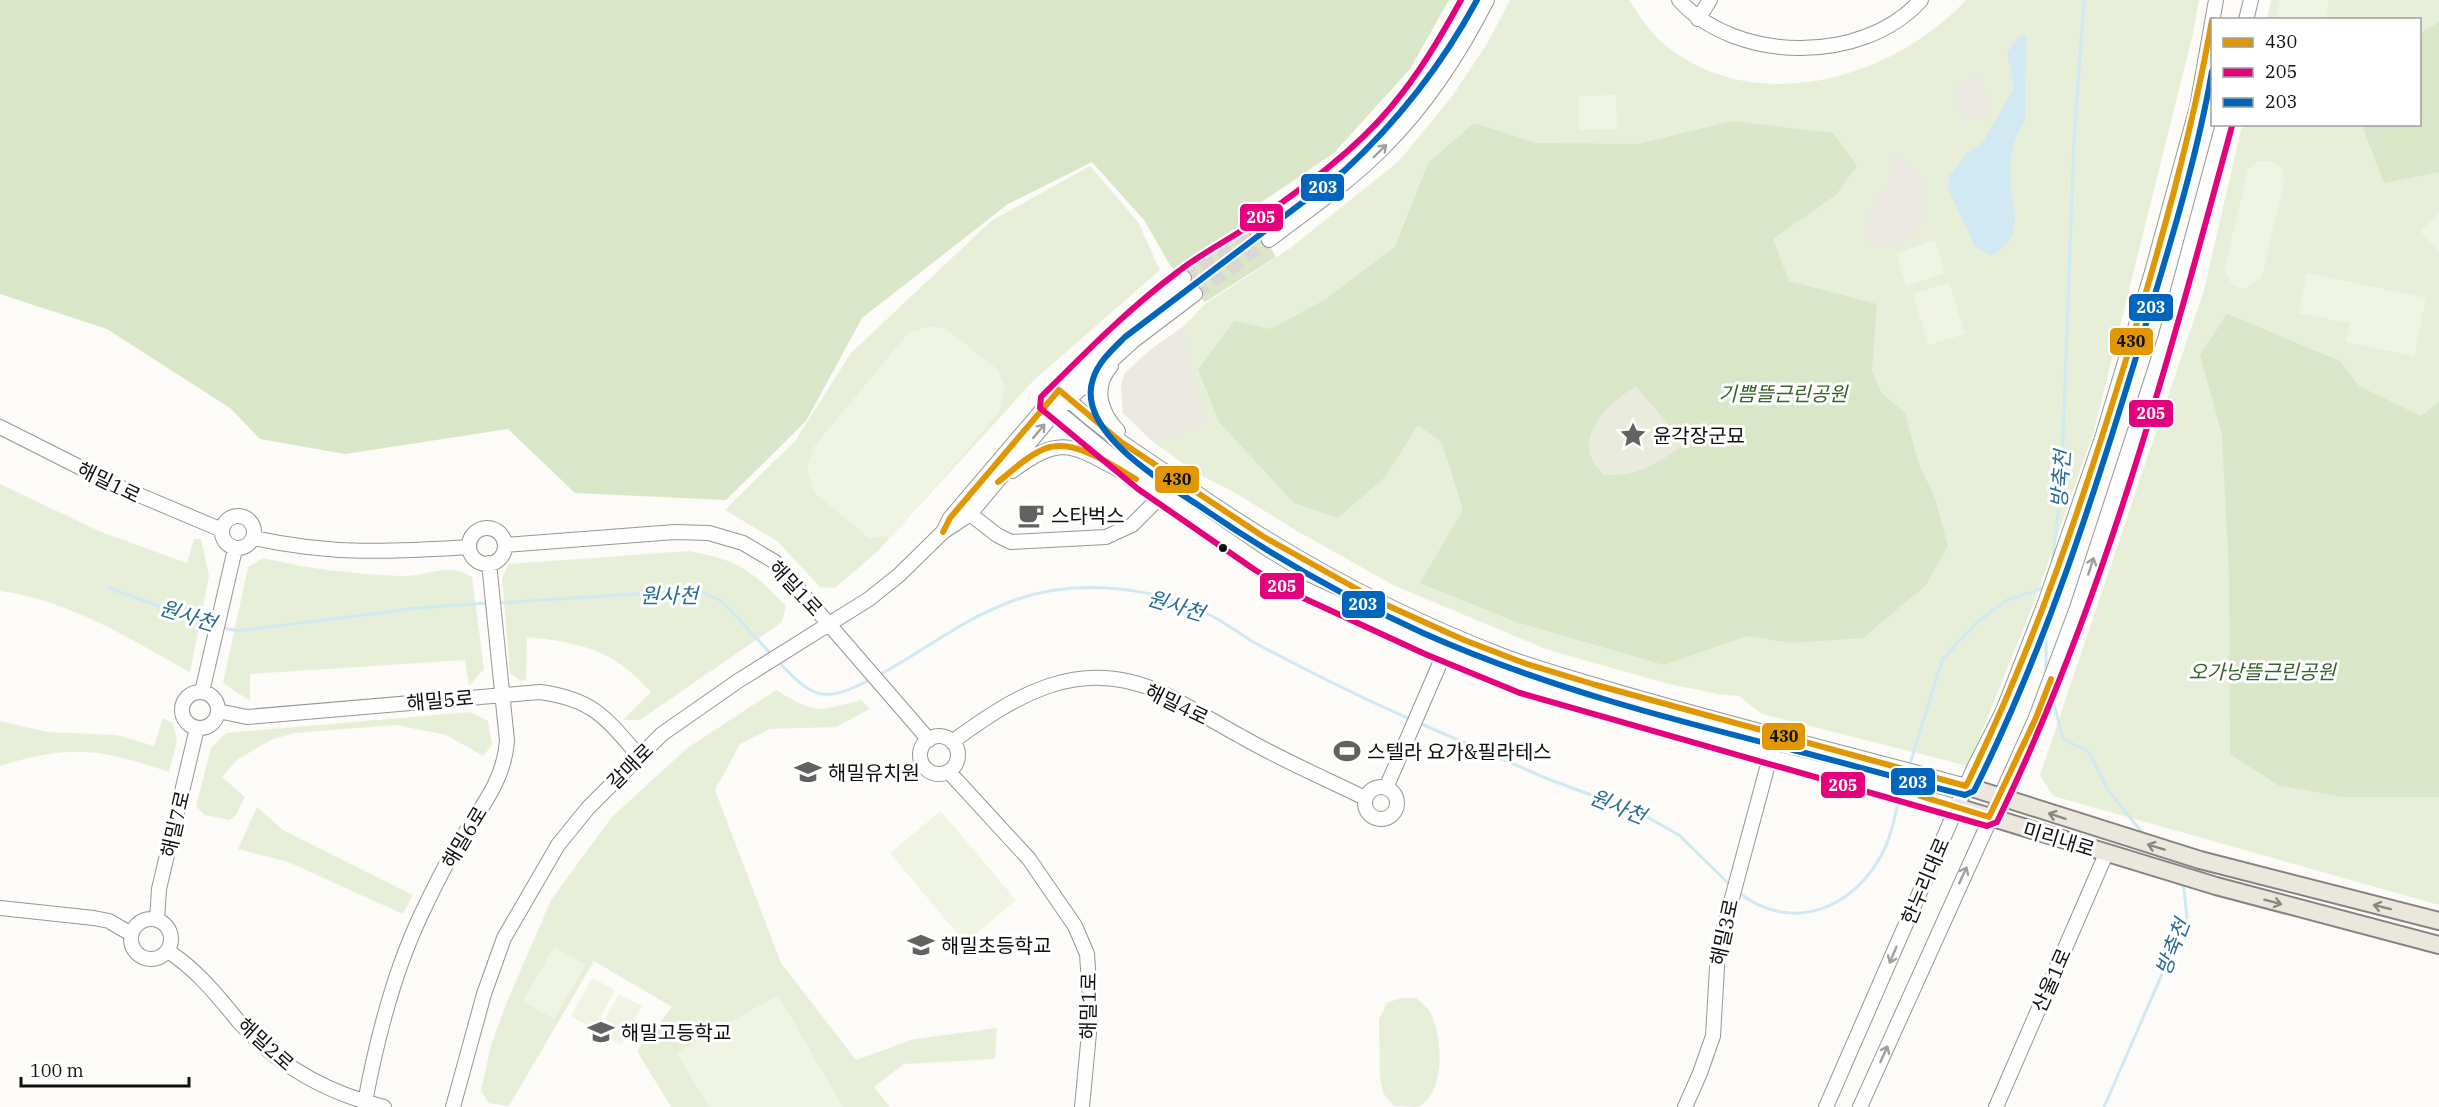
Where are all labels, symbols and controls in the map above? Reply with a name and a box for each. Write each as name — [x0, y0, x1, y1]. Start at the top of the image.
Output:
legend — [2211, 18, 2421, 126]
text: 430 — [2265, 30, 2297, 53]
text: 205 — [2265, 60, 2297, 83]
text: 203 — [2265, 90, 2297, 113]
one-way arrow — [1372, 144, 1387, 158]
line badge: 203 — [1300, 173, 1345, 202]
text: 203 — [1309, 177, 1337, 197]
line badge: 205 — [1239, 203, 1284, 232]
text: 205 — [1247, 207, 1275, 227]
line badge: 203 — [2128, 293, 2174, 322]
text: 203 — [2137, 297, 2165, 317]
line badge: 430 — [2109, 327, 2154, 356]
text: 430 — [2117, 331, 2146, 351]
park label: 기쁨뜰근린공원 — [1719, 380, 1849, 407]
line badge: 205 — [2128, 399, 2174, 428]
text: 205 — [2137, 403, 2165, 423]
place icon: 윤각장군묘 — [1618, 420, 1648, 450]
place label: 윤각장군묘 — [1653, 422, 1745, 449]
one-way arrow — [1033, 423, 1046, 439]
water label: 방축천 — [2044, 446, 2076, 509]
street label: 해밀1로 — [73, 455, 145, 509]
line badge: 430 — [1154, 465, 1200, 494]
text: 430 — [1163, 469, 1192, 489]
cafe icon: 스타벅스 — [1016, 500, 1046, 530]
place label: 스타벅스 — [1051, 502, 1125, 529]
unlabelled marker — [1217, 542, 1229, 554]
street label: 해밀1로 — [763, 554, 829, 622]
one-way arrow — [2086, 557, 2097, 576]
line badge: 205 — [1259, 572, 1305, 600]
text: 205 — [1268, 576, 1296, 596]
water label: 원사천 — [640, 581, 701, 609]
water label: 원사천 — [1144, 583, 1210, 628]
line badge: 203 — [1341, 590, 1386, 619]
water label: 원사천 — [156, 593, 222, 638]
text: 203 — [1349, 594, 1377, 614]
park label: 오가낭뜰근린공원 — [2188, 658, 2337, 685]
street label: 해밀4로 — [1141, 677, 1213, 731]
street label: 해밀5로 — [405, 684, 475, 716]
line badge: 430 — [1761, 722, 1806, 751]
text: 430 — [1770, 726, 1799, 746]
sports icon: 스텔라 요가&필라테스 — [1332, 736, 1362, 766]
street label: 갈매로 — [601, 737, 659, 795]
place label: 스텔라 요가&필라테스 — [1367, 738, 1551, 765]
school or university icon: 해밀유치원 — [793, 757, 823, 787]
place label: 해밀유치원 — [828, 759, 920, 786]
line badge: 203 — [1890, 767, 1936, 796]
line badge: 205 — [1820, 771, 1866, 799]
text: 203 — [1899, 772, 1927, 792]
text: 205 — [1829, 775, 1857, 795]
water label: 원사천 — [1586, 782, 1653, 831]
street label: 해밀7로 — [154, 788, 196, 860]
street label: 해밀6로 — [435, 801, 493, 873]
one-way arrow — [2048, 810, 2067, 821]
street label: 미리내로 — [2020, 815, 2098, 863]
street label: 한누리대로 — [1895, 833, 1955, 929]
one-way arrow — [2147, 841, 2166, 852]
one-way arrow — [1958, 867, 1969, 885]
street label: 해밀3로 — [1704, 896, 1744, 968]
one-way arrow — [2263, 896, 2282, 908]
one-way arrow — [2373, 901, 2392, 913]
water label: 방축천 — [2149, 912, 2196, 979]
school or university icon: 해밀초등학교 — [906, 930, 936, 960]
place label: 해밀초등학교 — [941, 932, 1051, 959]
street label: 산울1로 — [2025, 944, 2077, 1016]
one-way arrow — [1887, 946, 1898, 964]
street label: 해밀1로 — [1074, 972, 1102, 1040]
street label: 해밀2로 — [232, 1011, 300, 1077]
school or university icon: 해밀고등학교 — [586, 1017, 616, 1047]
place label: 해밀고등학교 — [621, 1019, 731, 1046]
one-way arrow — [1879, 1045, 1891, 1063]
scale bar — [21, 1050, 189, 1088]
text: 100 m — [30, 1059, 84, 1082]

